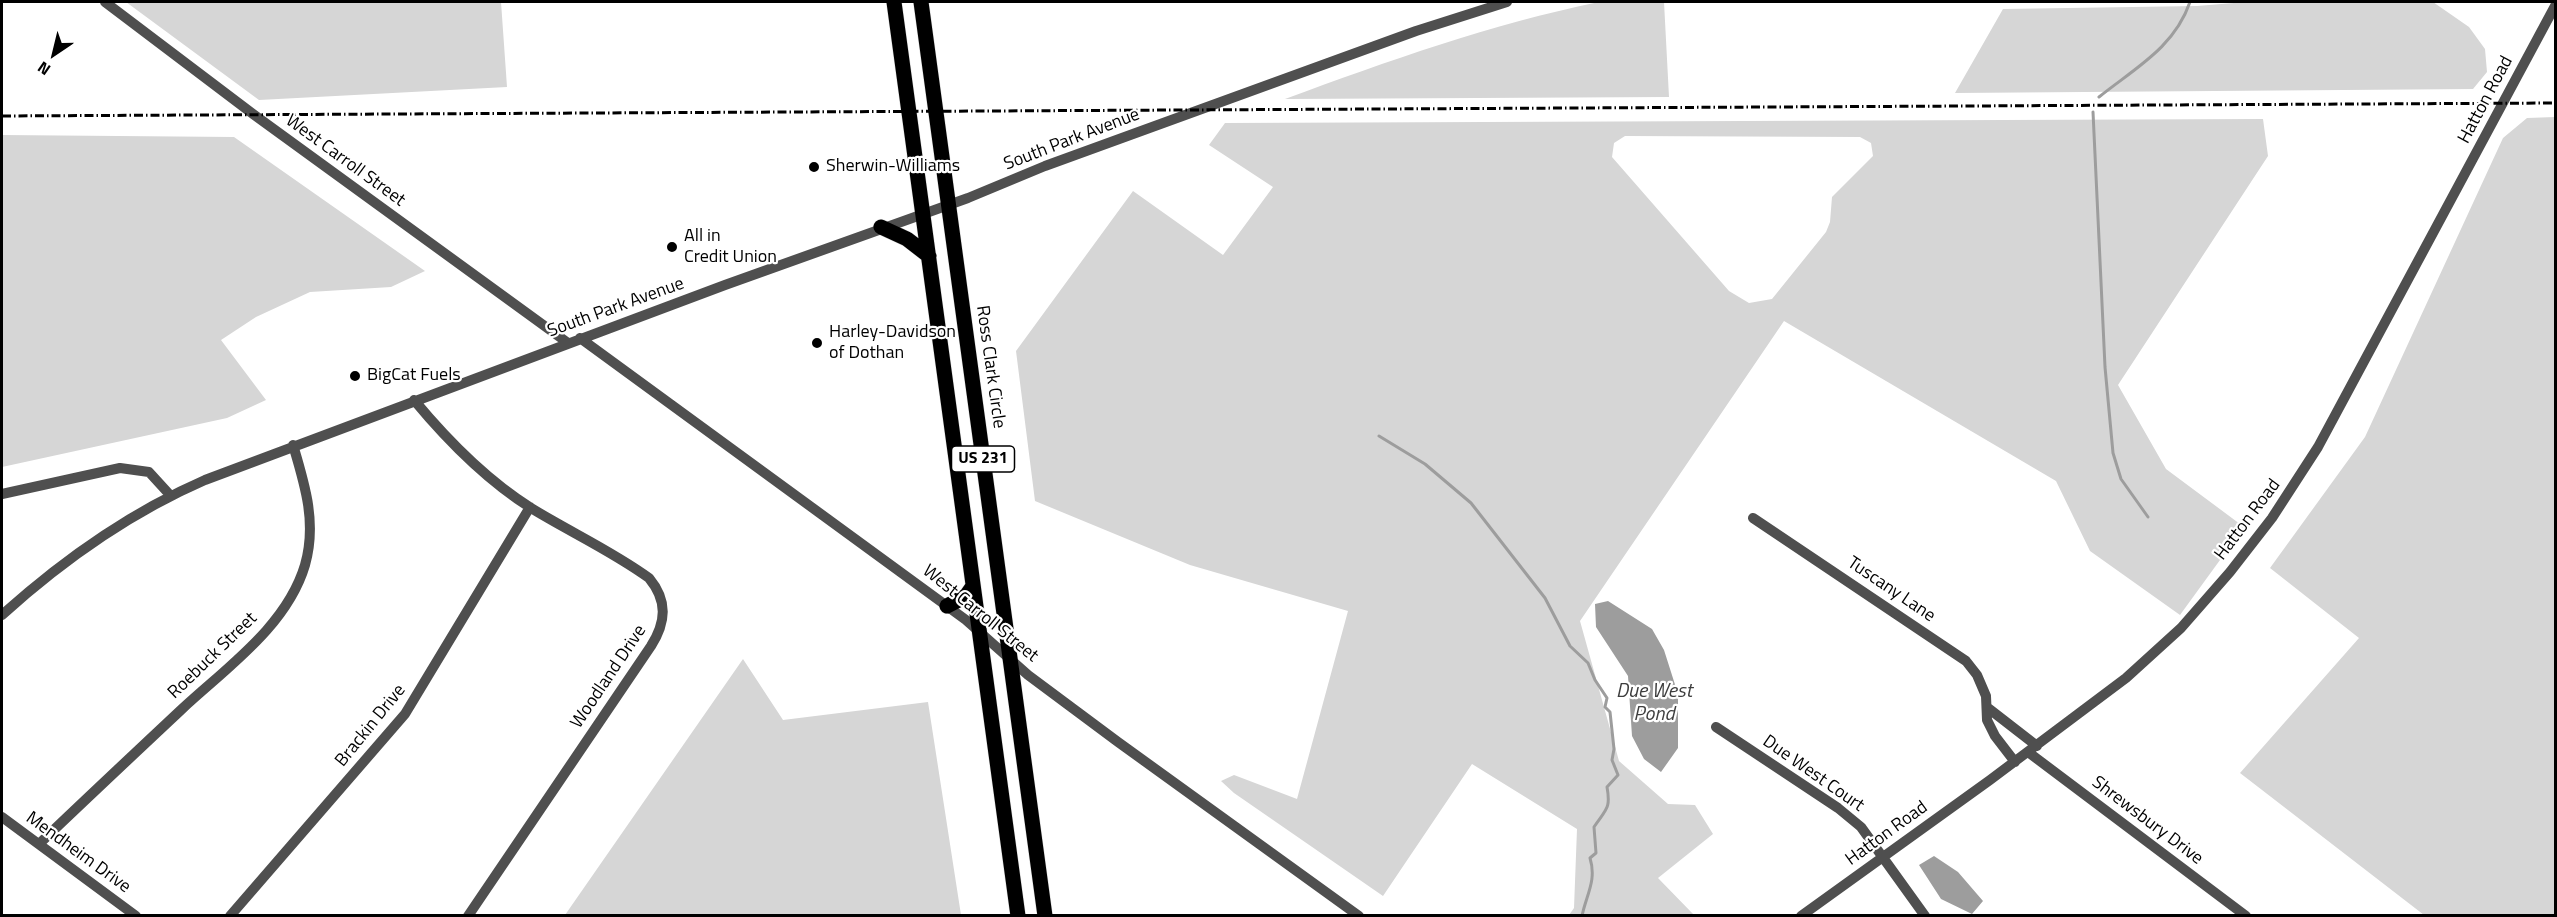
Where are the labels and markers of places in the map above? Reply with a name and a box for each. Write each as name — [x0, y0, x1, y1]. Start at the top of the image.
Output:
place label: Sherwin-Williams — [826, 156, 960, 178]
marker: Sherwin-Williams — [807, 160, 821, 174]
place label: All in Credit Union — [684, 226, 777, 268]
marker: All in Credit Union — [665, 240, 679, 254]
place label: Harley-Davidson of Dothan — [829, 322, 956, 364]
marker: Harley-Davidson of Dothan — [810, 336, 824, 350]
place label: BigCat Fuels — [367, 365, 461, 387]
marker: BigCat Fuels — [348, 369, 362, 383]

